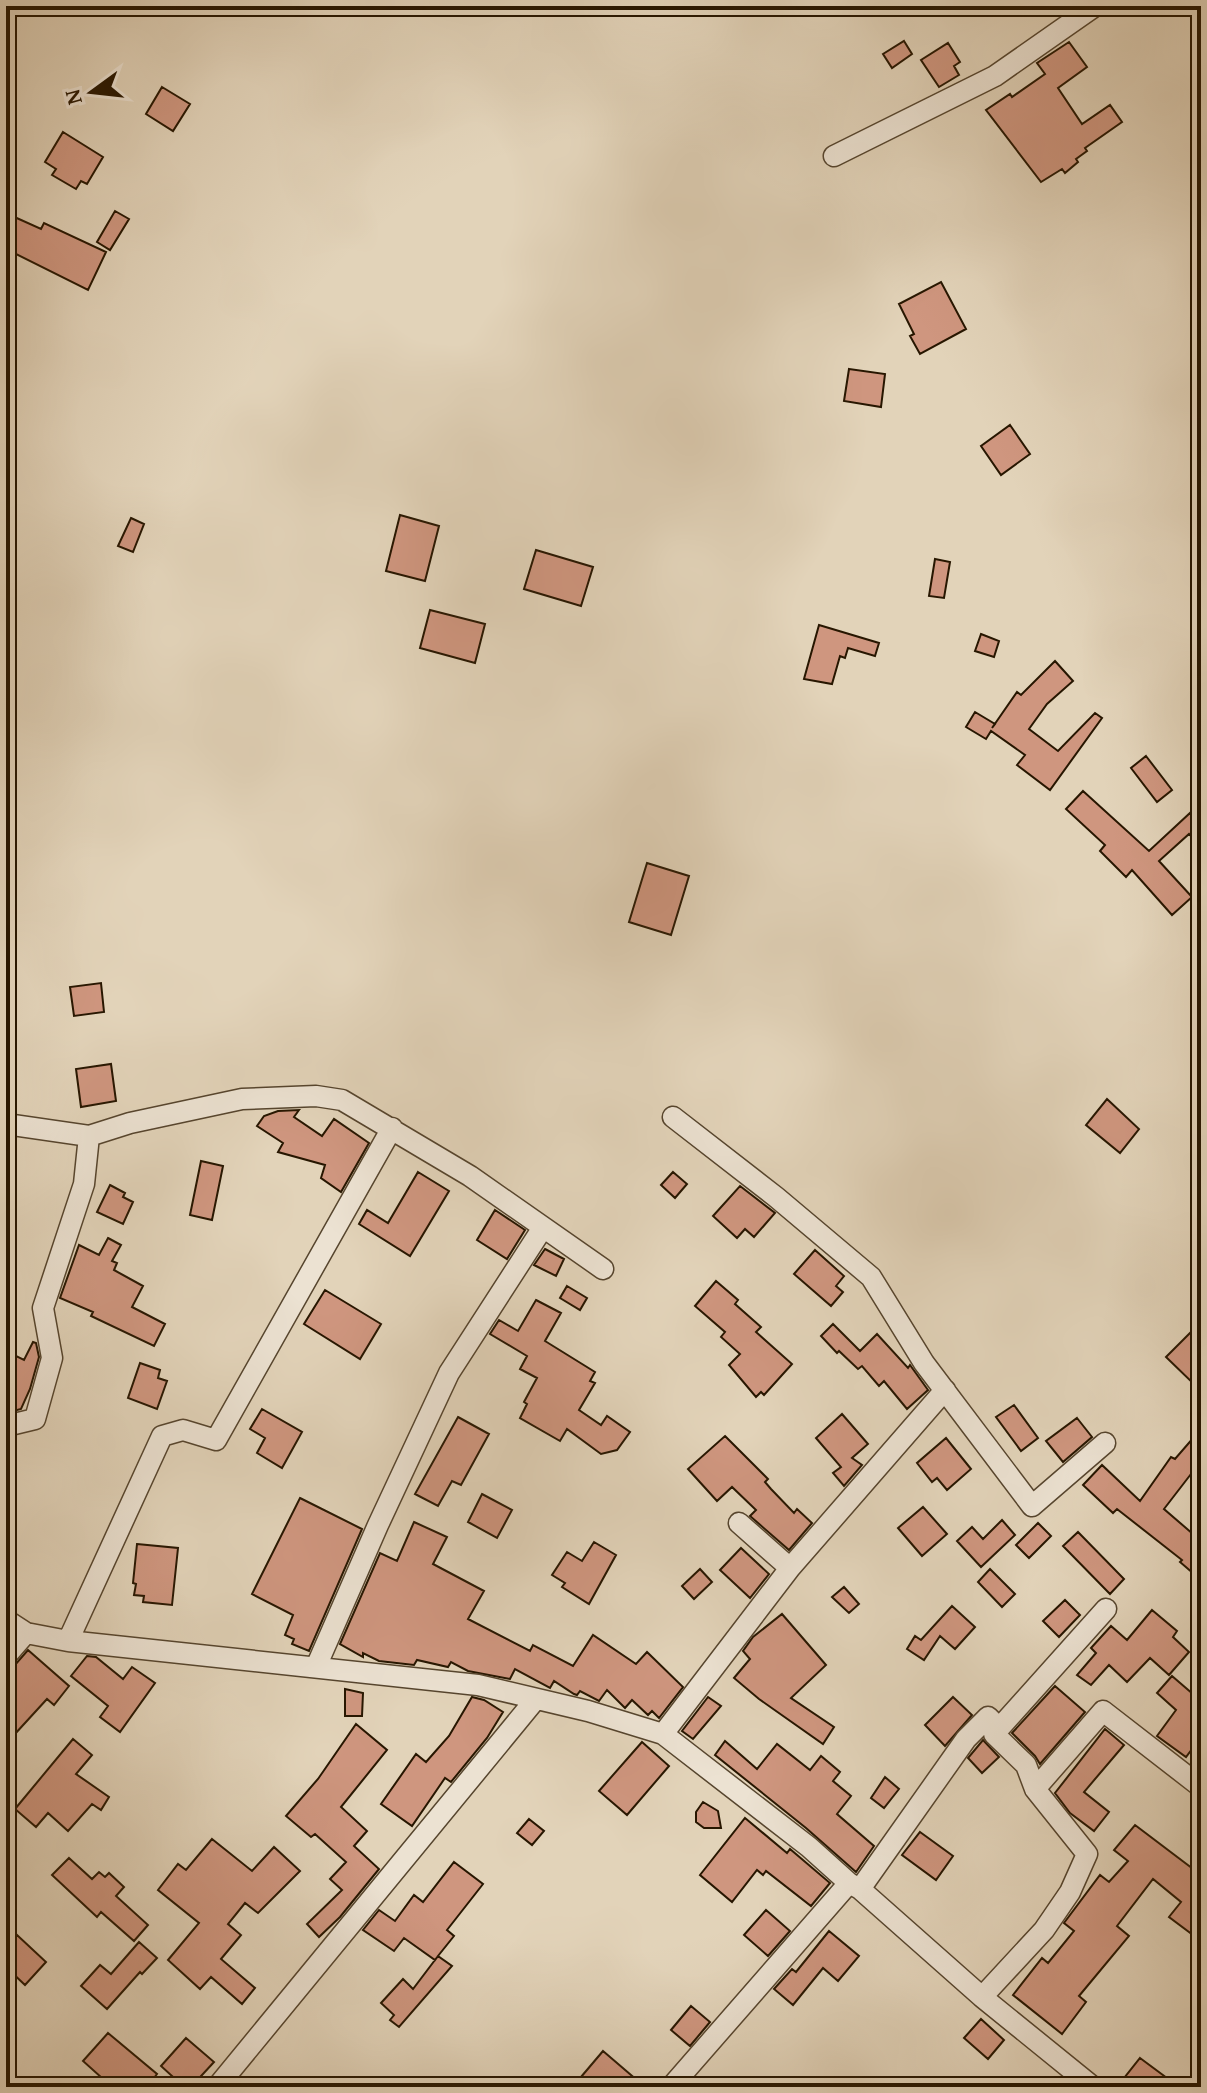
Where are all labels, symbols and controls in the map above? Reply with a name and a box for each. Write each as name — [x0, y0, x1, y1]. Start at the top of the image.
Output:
north arrow — [52, 52, 132, 132]
text: N — [55, 86, 90, 108]

